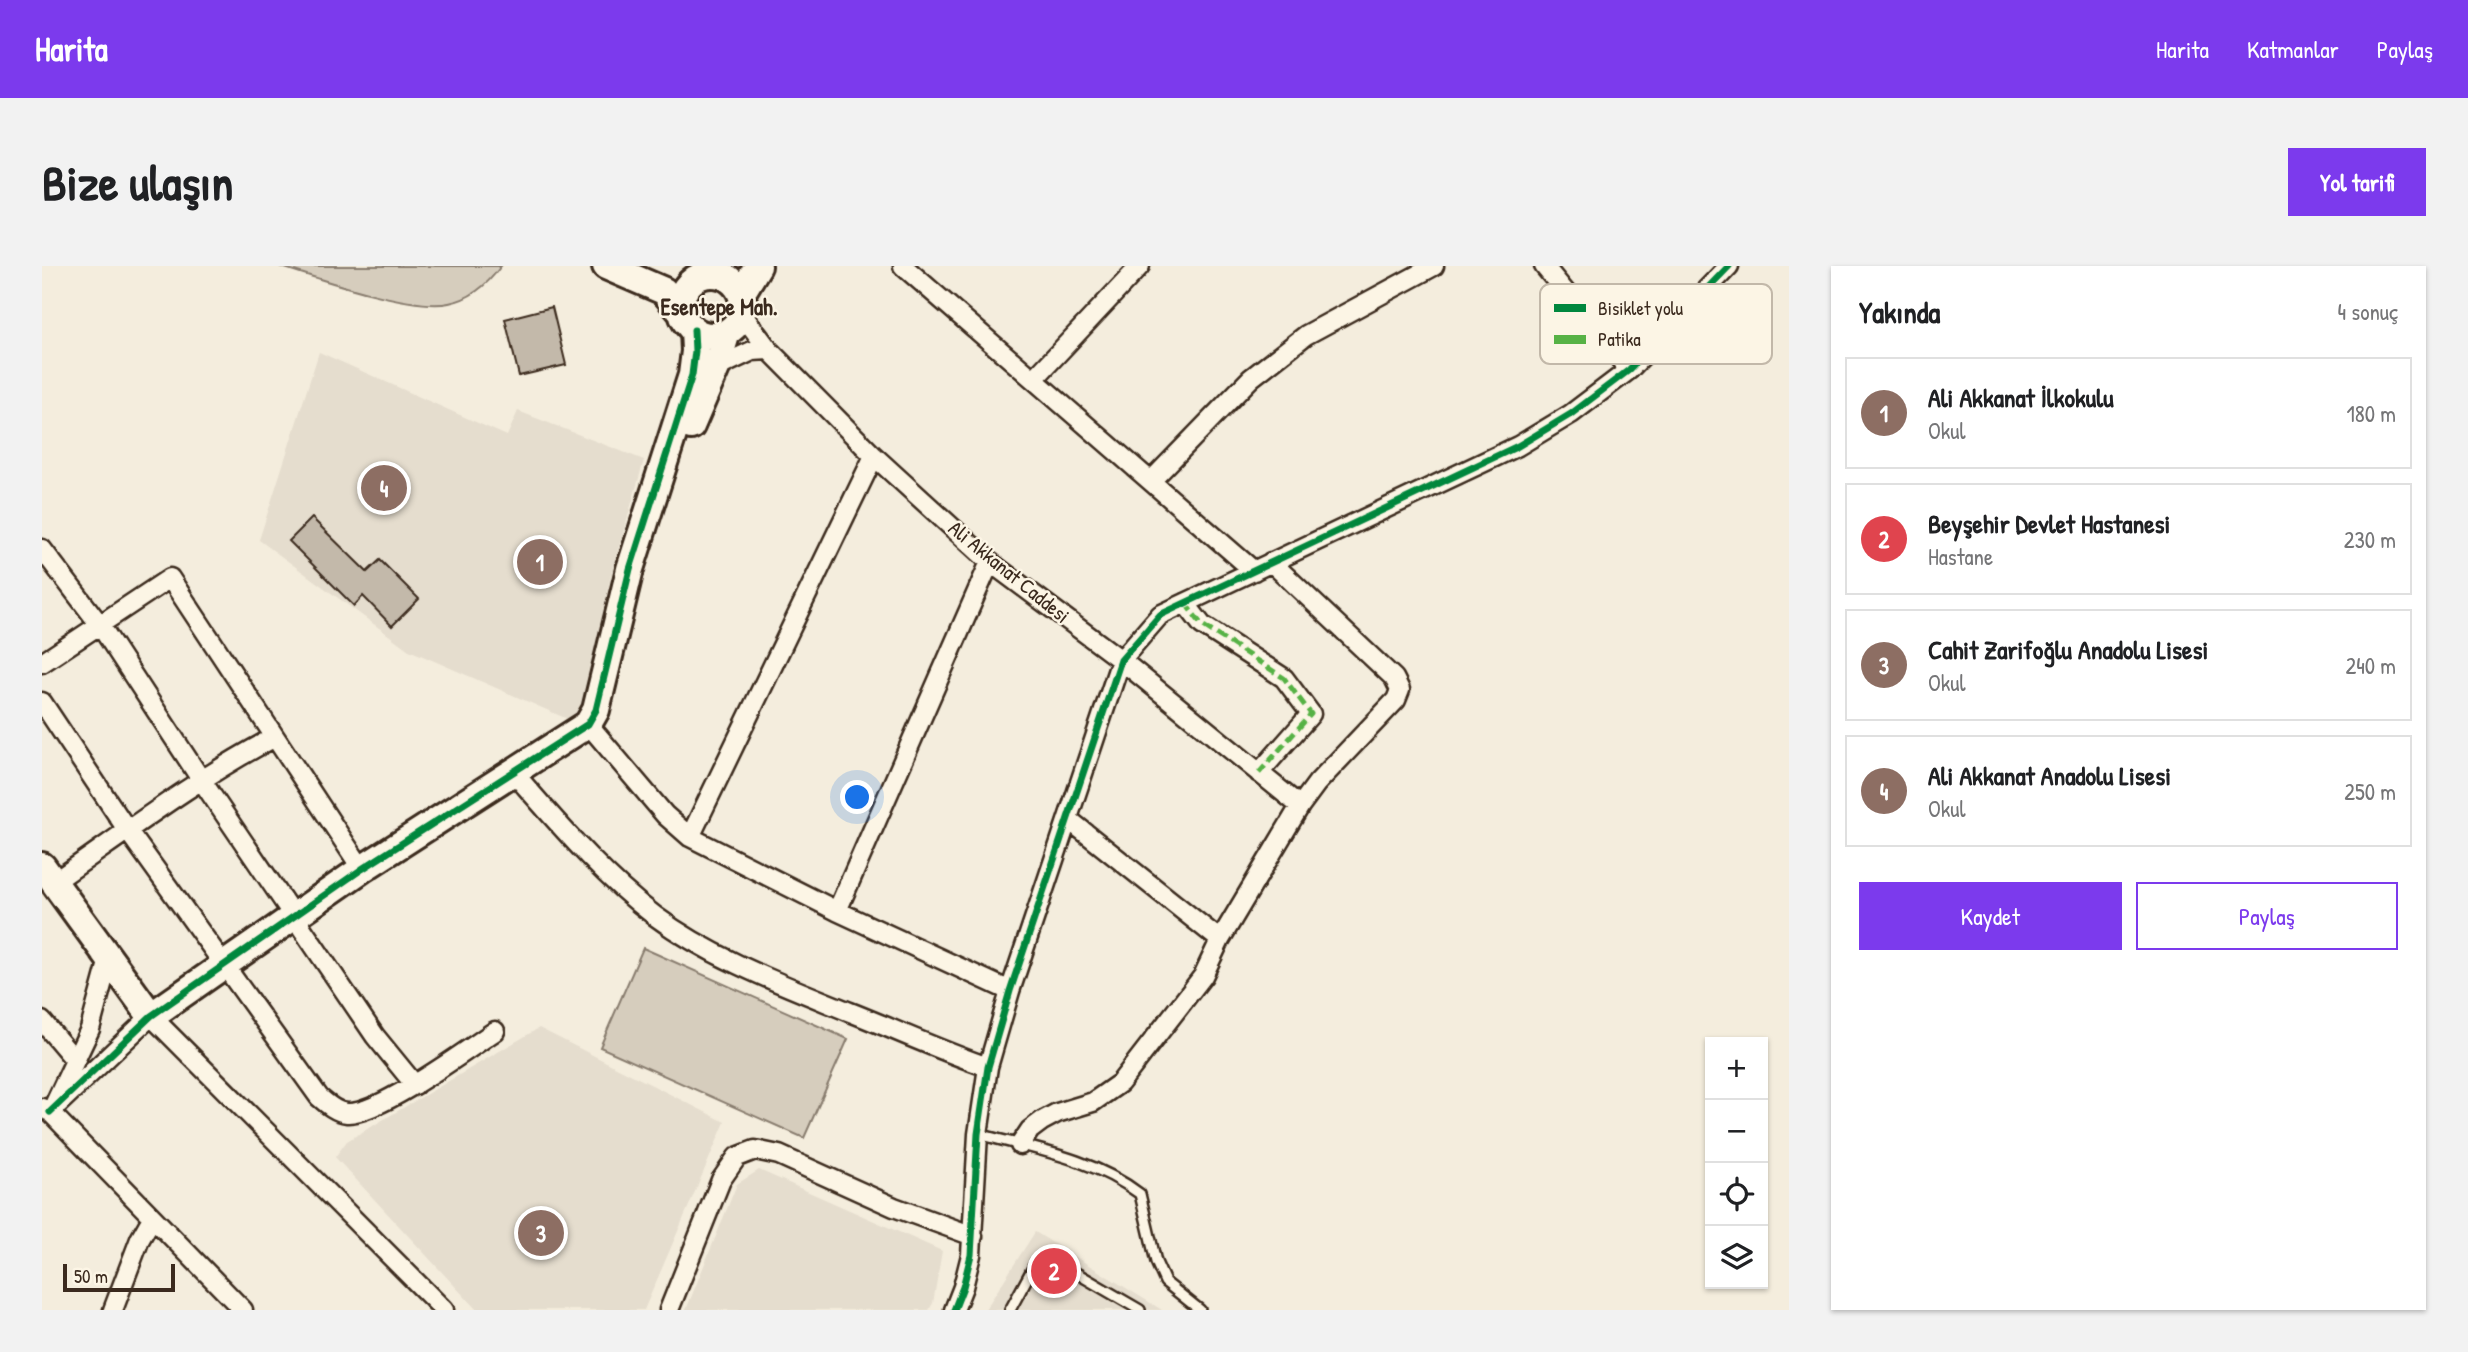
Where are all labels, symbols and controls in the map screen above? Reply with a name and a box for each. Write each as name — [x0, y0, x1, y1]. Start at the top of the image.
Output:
text: Harita — [35, 27, 108, 71]
text: Harita — [2156, 33, 2209, 65]
text: Katmanlar — [2247, 33, 2339, 65]
text: Paylaş — [2377, 33, 2433, 65]
button: Yol tarifi — [2288, 148, 2426, 216]
text: Bize ulaşın — [42, 149, 233, 215]
legend — [1540, 284, 1772, 364]
district label: Esentepe Mah. — [660, 291, 778, 323]
text: Yakında — [1859, 292, 1940, 332]
text: Bisiklet yolu — [1598, 295, 1684, 321]
text: 4 sonuç — [2337, 296, 2398, 327]
text: Patika — [1598, 326, 1641, 352]
text: Ali Akkanat İlkokulu — [1928, 380, 2114, 415]
text: 1 — [1880, 398, 1888, 429]
text: 180 m — [2346, 398, 2396, 429]
text: Okul — [1928, 415, 1966, 446]
pin: 4 — [361, 462, 407, 514]
text: Beyşehir Devlet Hastanesi — [1928, 506, 2170, 541]
street label: Ali Akkanat Caddesi — [943, 514, 1076, 630]
text: 2 — [1879, 524, 1889, 555]
text: 230 m — [2344, 524, 2396, 555]
pin: 1 — [517, 536, 563, 588]
text: Hastane — [1928, 541, 1993, 572]
text: Cahit Zarifoğlu Anadolu Lisesi — [1928, 632, 2208, 667]
text: 3 — [1879, 650, 1889, 681]
text: 240 m — [2345, 650, 2396, 681]
text: Okul — [1928, 667, 1966, 698]
text: Ali Akkanat Anadolu Lisesi — [1928, 758, 2171, 793]
text: 4 — [1880, 776, 1888, 807]
text: 250 m — [2344, 776, 2396, 807]
your location — [840, 780, 874, 814]
text: Okul — [1928, 793, 1966, 824]
button: Kaydet — [1859, 882, 2122, 950]
button: Paylaş — [2136, 882, 2398, 950]
map controls — [1705, 1037, 1768, 1289]
button: + — [1705, 1037, 1768, 1100]
button: − — [1705, 1100, 1768, 1163]
button: locate — [1705, 1163, 1768, 1226]
pin: 3 — [518, 1207, 564, 1259]
button: layers — [1705, 1226, 1768, 1289]
pin: 2 — [1031, 1245, 1077, 1297]
scale bar — [63, 1261, 175, 1293]
text: 50 m — [74, 1263, 108, 1289]

